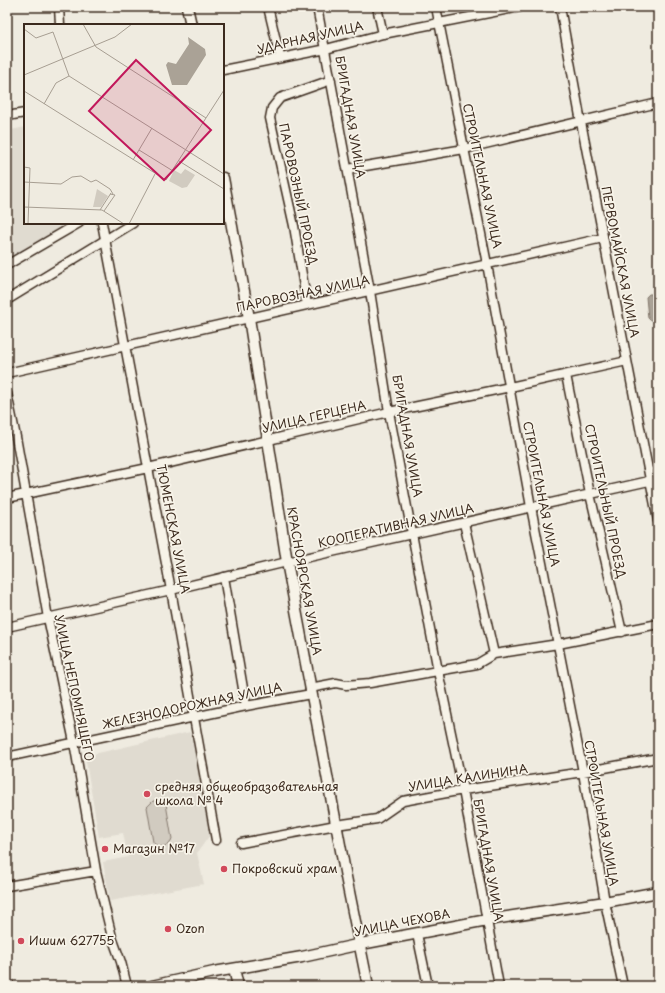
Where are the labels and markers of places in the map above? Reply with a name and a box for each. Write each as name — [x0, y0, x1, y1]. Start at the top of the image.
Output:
place label: средняя общеобразовательная школа № 4 — [155, 777, 339, 809]
marker: средняя общеобразовательная школа № 4 — [142, 789, 152, 799]
place label: Магазин №17 — [113, 839, 196, 857]
marker: Магазин №17 — [100, 844, 110, 854]
place label: Покровский храм — [232, 859, 338, 877]
marker: Покровский храм — [219, 864, 229, 874]
place label: Ozon — [176, 919, 205, 937]
marker: Ozon — [163, 924, 173, 934]
place label: Ишим 627755 — [29, 931, 114, 949]
marker: Ишим 627755 — [16, 936, 26, 946]

